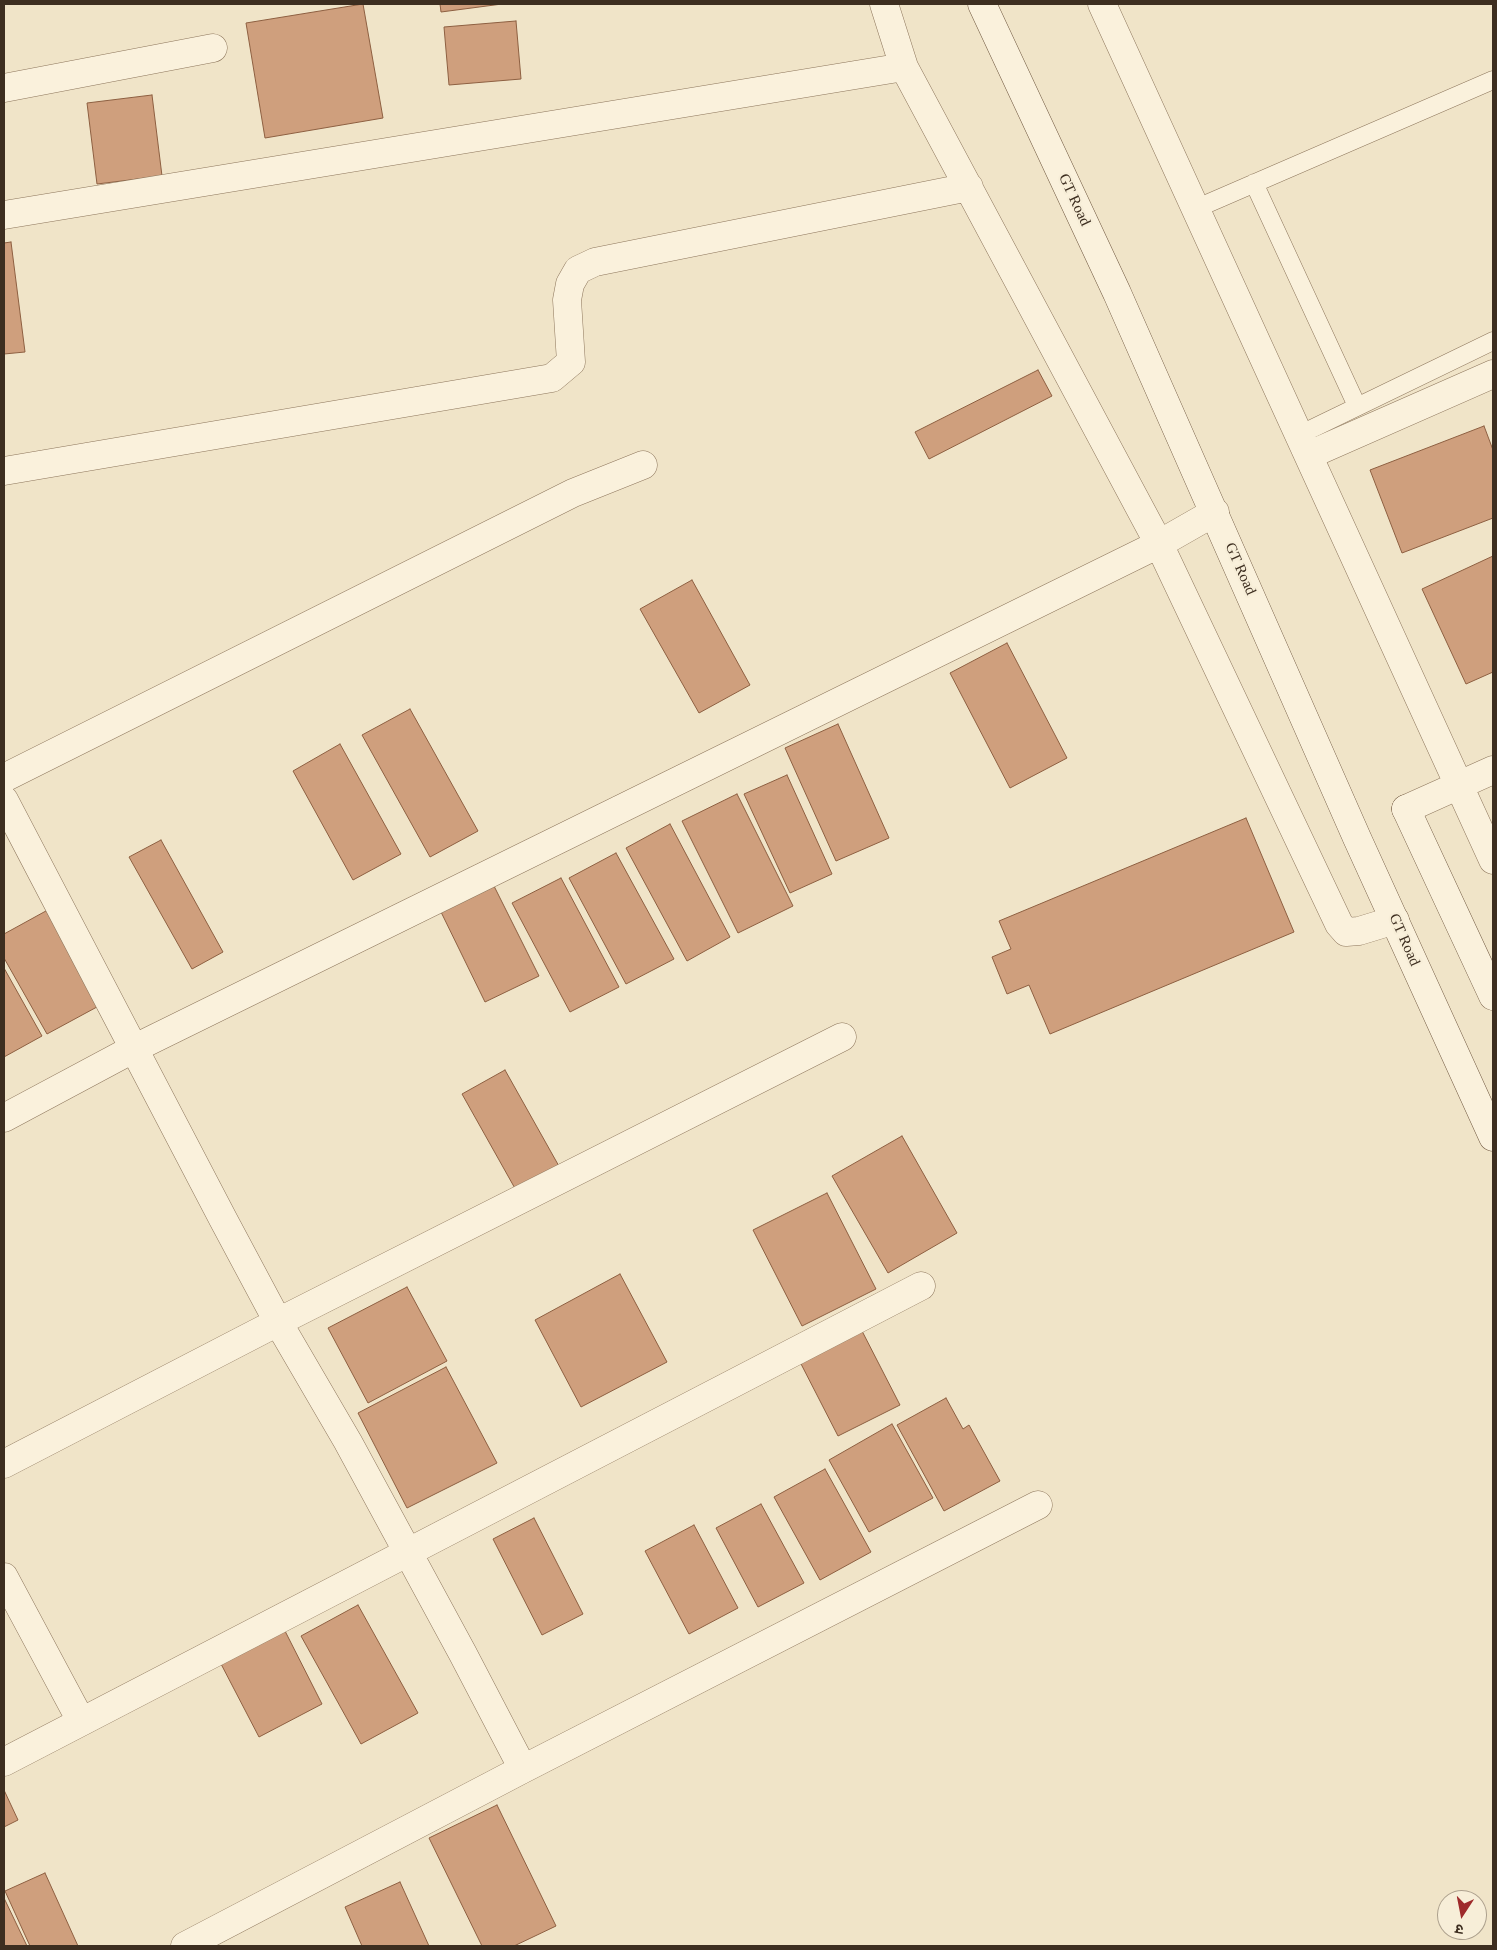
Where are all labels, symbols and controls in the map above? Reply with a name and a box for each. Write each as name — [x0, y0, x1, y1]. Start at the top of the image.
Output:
street label: GT Road — [1054, 171, 1094, 229]
street label: GT Road — [1221, 540, 1259, 598]
street label: GT Road — [1385, 911, 1423, 969]
north arrow — [1437, 1890, 1487, 1940]
text: उ — [1454, 1921, 1465, 1937]

